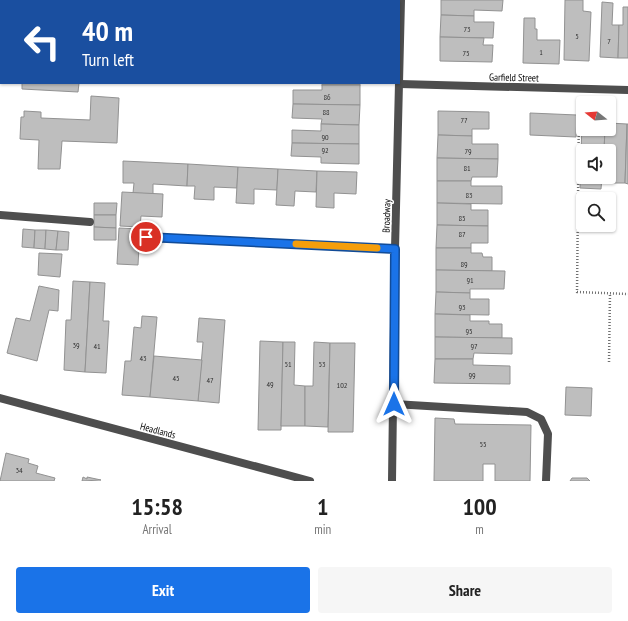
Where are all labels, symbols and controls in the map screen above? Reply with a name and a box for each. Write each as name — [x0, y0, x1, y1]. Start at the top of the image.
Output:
text: 40 m — [82, 12, 133, 49]
icon: left — [16, 16, 68, 68]
house number: 73 — [463, 24, 471, 34]
house number: 5 — [575, 31, 579, 41]
house number: 7 — [607, 36, 611, 46]
house number: 1 — [539, 47, 543, 57]
text: Turn left — [82, 48, 134, 71]
house number: 75 — [462, 48, 470, 58]
street label: Garfield Street — [489, 71, 539, 84]
house number: 86 — [323, 92, 331, 102]
north arrow — [576, 96, 616, 136]
map controls — [576, 96, 616, 232]
house number: 88 — [322, 107, 330, 117]
house number: 77 — [460, 115, 468, 125]
house number: 90 — [321, 132, 329, 142]
button: sound — [576, 144, 616, 184]
house number: 92 — [321, 145, 329, 155]
house number: 79 — [464, 146, 472, 156]
house number: 81 — [463, 163, 471, 173]
house number: 83 — [465, 190, 473, 200]
button: search — [576, 192, 616, 232]
street label: Broadway — [379, 199, 394, 233]
house number: 85 — [458, 213, 466, 223]
pin — [129, 220, 163, 254]
icon: arrive — [135, 226, 157, 248]
house number: 87 — [458, 229, 466, 239]
house number: 89 — [460, 259, 468, 269]
house number: 91 — [466, 275, 474, 285]
house number: 93 — [458, 302, 466, 312]
house number: 95 — [465, 326, 473, 336]
house number: 39 — [72, 340, 80, 350]
house number: 41 — [93, 341, 101, 351]
house number: 97 — [470, 341, 478, 351]
house number: 43 — [139, 353, 147, 363]
house number: 51 — [284, 359, 292, 369]
house number: 53 — [318, 359, 326, 369]
house number: 99 — [468, 370, 476, 380]
house number: 45 — [172, 373, 180, 383]
house number: 47 — [206, 375, 214, 385]
house number: 49 — [266, 379, 274, 389]
house number: 102 — [337, 380, 348, 390]
position arrow — [373, 383, 415, 425]
street label: Headlands — [139, 420, 178, 442]
house number: 55 — [479, 439, 487, 449]
house number: 34 — [15, 465, 23, 475]
text: 15:58 — [131, 491, 183, 522]
text: 1 — [317, 491, 328, 522]
text: 100 — [462, 491, 497, 522]
text: Arrival — [142, 521, 172, 538]
text: min — [314, 521, 331, 538]
text: m — [475, 521, 484, 538]
button: Exit — [16, 567, 310, 613]
button: Share — [318, 567, 612, 613]

